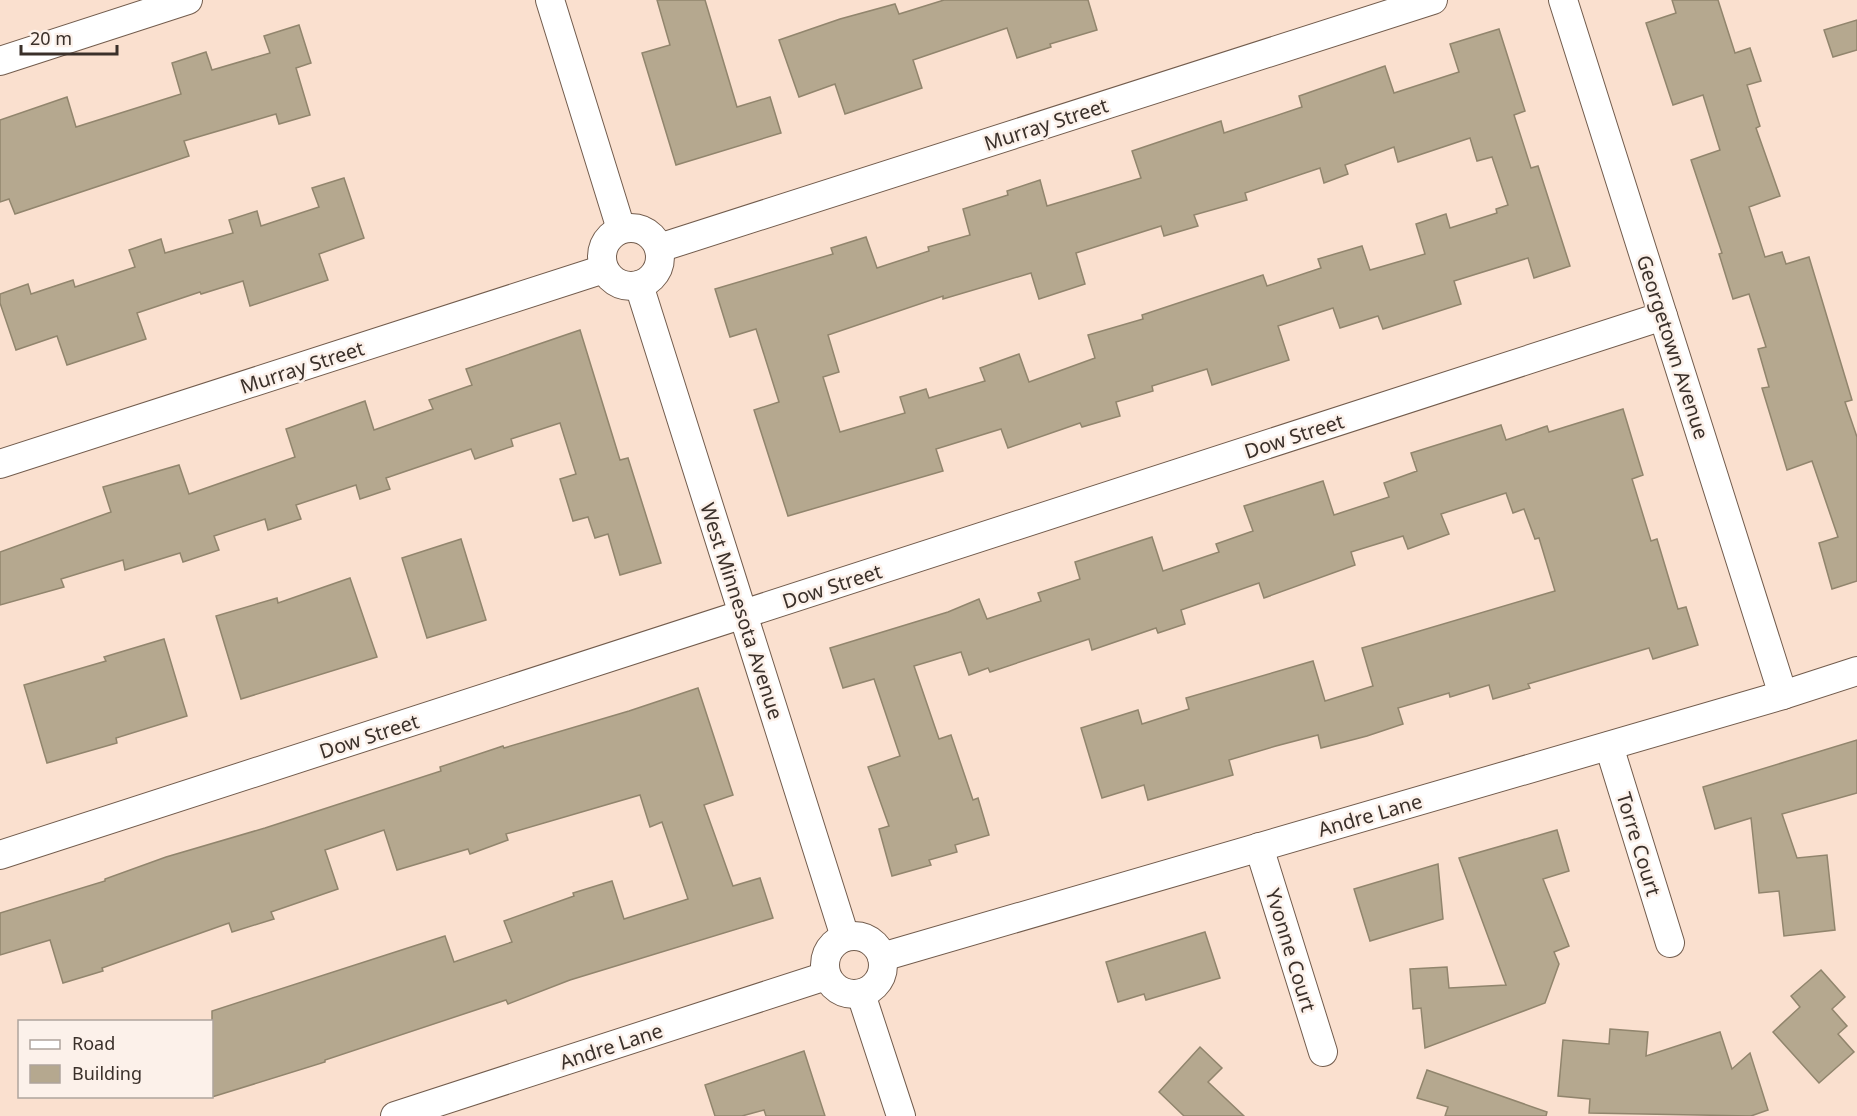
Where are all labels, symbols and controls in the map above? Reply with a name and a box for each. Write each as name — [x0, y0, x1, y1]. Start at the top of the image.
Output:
scale bar — [21, 18, 117, 56]
text: 20 m — [30, 26, 72, 50]
street label: Murray Street — [980, 91, 1112, 157]
street label: Georgetown Avenue — [1630, 252, 1716, 442]
street label: Murray Street — [236, 334, 368, 400]
street label: Dow Street — [1241, 407, 1347, 465]
street label: West Minnesota Avenue — [694, 499, 790, 723]
street label: Dow Street — [779, 557, 885, 615]
street label: Dow Street — [316, 707, 422, 765]
street label: Andre Lane — [1315, 787, 1425, 843]
street label: Torre Court — [1610, 789, 1668, 899]
street label: Yvonne Court — [1259, 885, 1323, 1015]
street label: Andre Lane — [556, 1017, 666, 1075]
legend — [18, 1020, 213, 1098]
text: Road — [72, 1031, 115, 1055]
text: Building — [72, 1061, 142, 1085]

